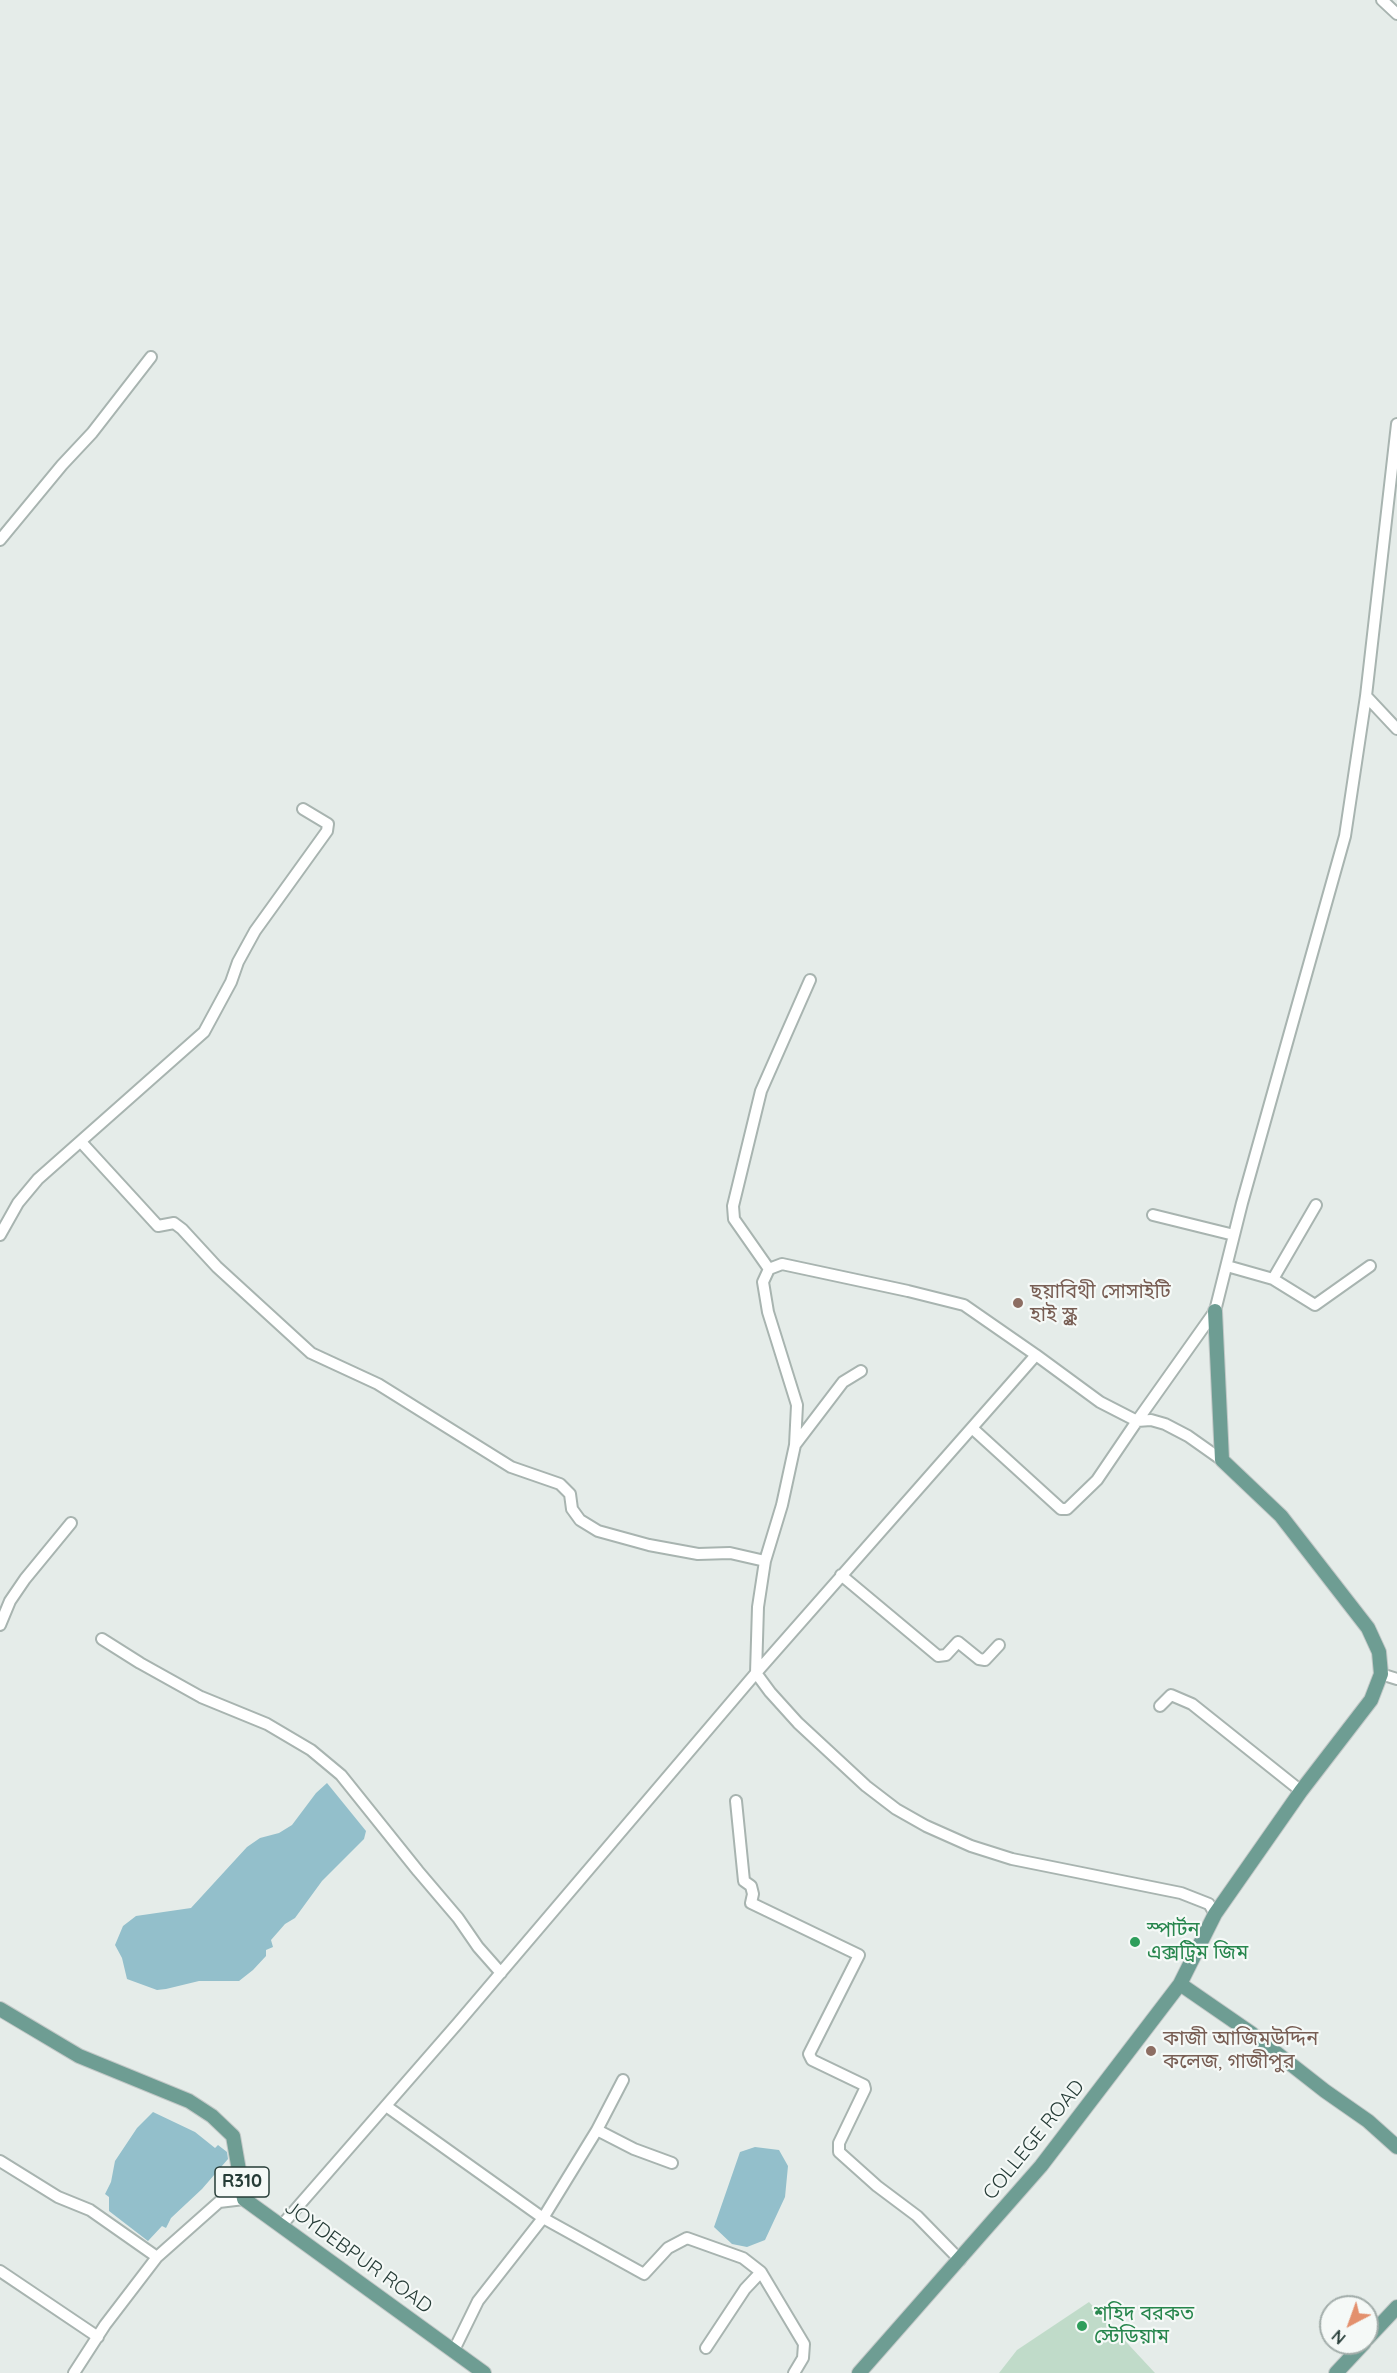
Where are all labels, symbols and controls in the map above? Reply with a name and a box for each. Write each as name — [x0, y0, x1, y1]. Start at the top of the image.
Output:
place label: ছয়াবিথী সোসাইটি হাই স্কুল — [1030, 1280, 1171, 1327]
marker: ছয়াবিথী সোসাইটি হাই স্কুল — [1011, 1296, 1025, 1310]
place label: স্পার্টন এক্সট্রিম জিম — [1147, 1918, 1248, 1965]
marker: স্পার্টন এক্সট্রিম জিম — [1128, 1935, 1142, 1949]
place label: কাজী আজিমউদ্দিন কলেজ, গাজীপুর — [1163, 2027, 1318, 2074]
marker: কাজী আজিমউদ্দিন কলেজ, গাজীপুর — [1144, 2044, 1158, 2058]
street label: COLLEGE ROAD — [978, 2075, 1090, 2205]
road number: R310 — [215, 2167, 269, 2197]
street label: JOYDEBPUR ROAD — [279, 2195, 437, 2319]
north arrow — [1319, 2295, 1379, 2355]
place label: শহিদ বরকত স্টেডিয়াম — [1094, 2302, 1194, 2349]
marker: শহিদ বরকত স্টেডিয়াম — [1075, 2319, 1089, 2333]
text: N — [1328, 2326, 1350, 2348]

